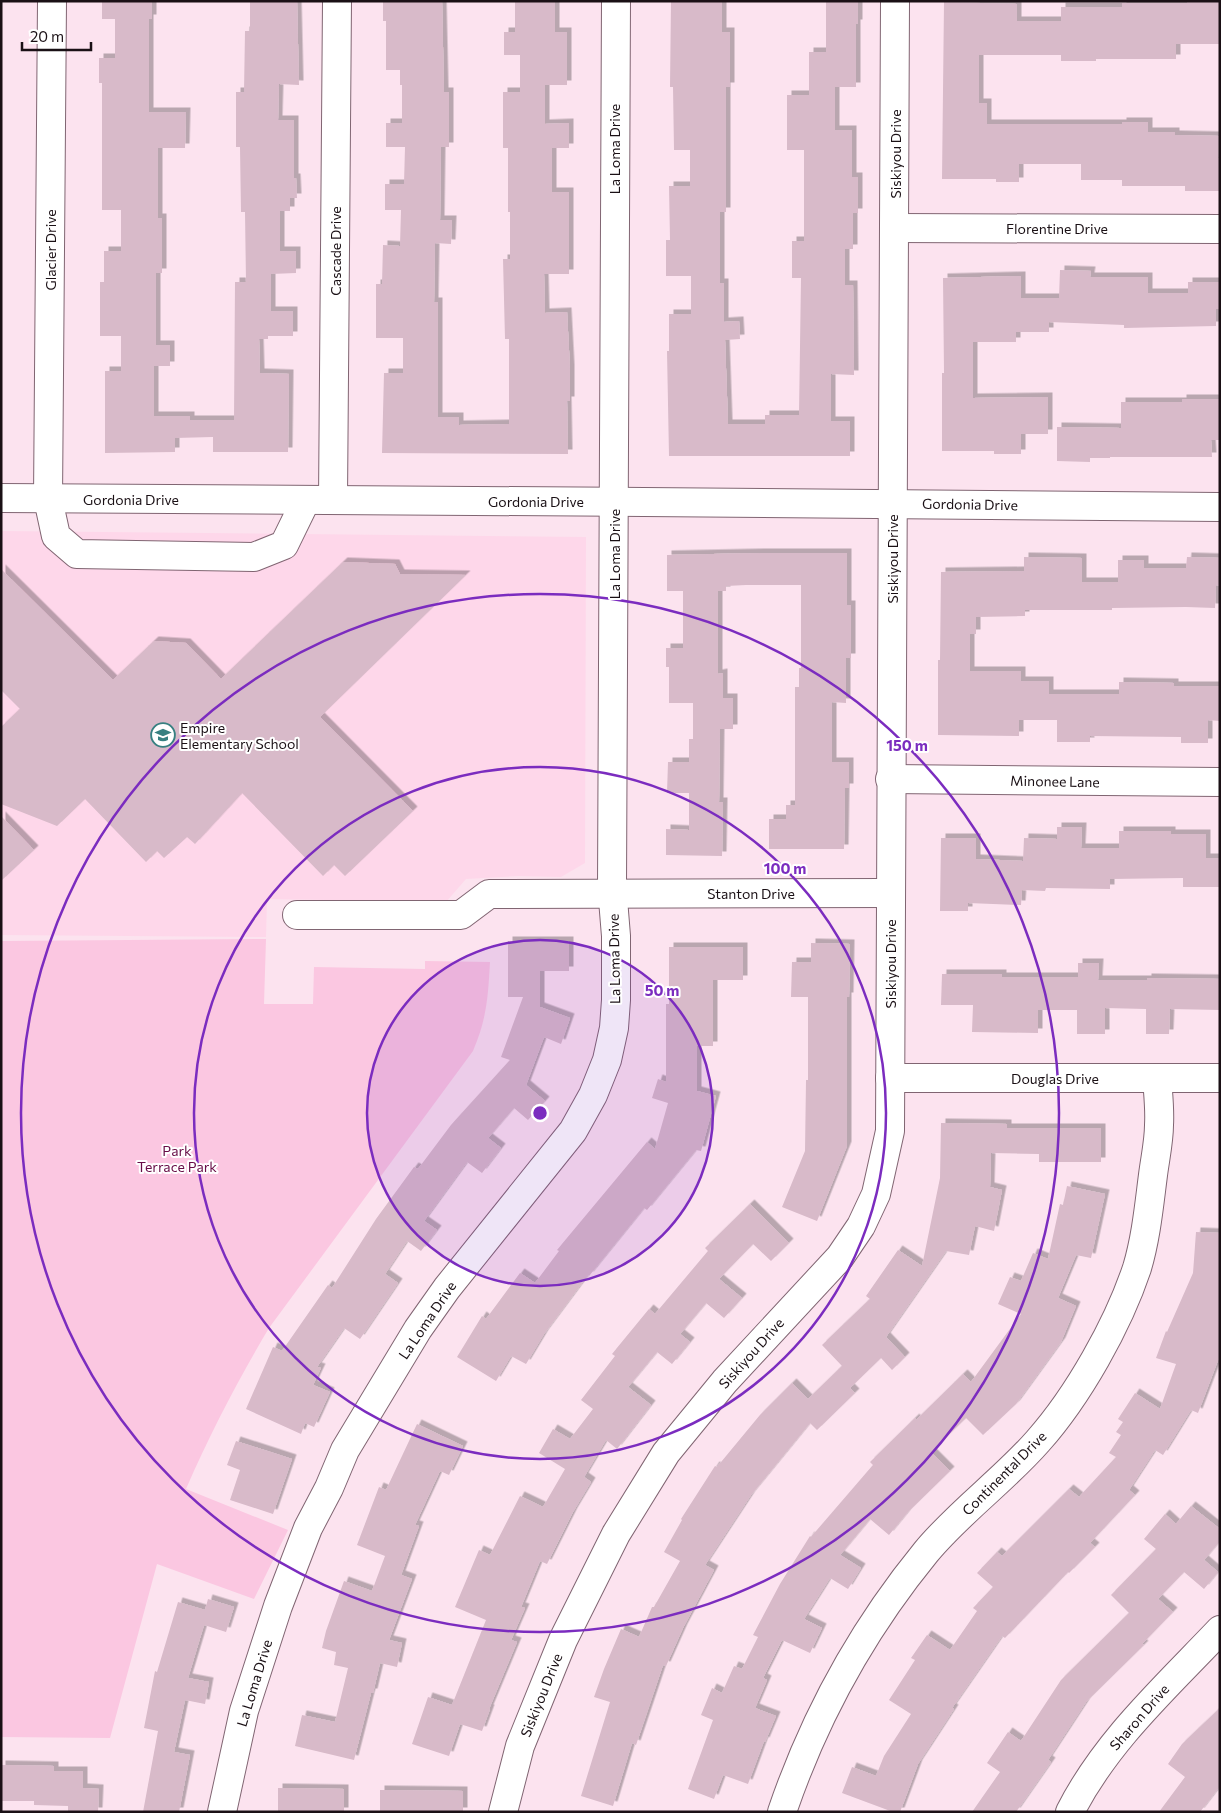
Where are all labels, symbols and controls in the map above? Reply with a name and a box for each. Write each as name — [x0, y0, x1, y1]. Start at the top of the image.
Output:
scale bar — [22, 20, 91, 52]
text: 20 m — [30, 27, 64, 45]
street label: La Loma Drive — [606, 104, 623, 194]
street label: Siskiyou Drive — [887, 109, 904, 199]
street label: Cascade Drive — [327, 206, 344, 296]
street label: Glacier Drive — [42, 209, 59, 291]
street label: Florentine Drive — [1006, 220, 1108, 237]
street label: Gordonia Drive — [83, 491, 179, 508]
street label: Gordonia Drive — [488, 493, 584, 510]
street label: Gordonia Drive — [922, 495, 1018, 513]
street label: La Loma Drive — [606, 509, 623, 599]
street label: Siskiyou Drive — [884, 514, 901, 604]
place label: Empire Elementary School — [180, 719, 299, 752]
school or university icon: Empire Elementary School — [150, 722, 176, 748]
text: 150 m — [886, 736, 928, 754]
street label: Minonee Lane — [1010, 772, 1100, 790]
text: 100 m — [764, 859, 806, 877]
street label: Stanton Drive — [707, 885, 795, 902]
street label: La Loma Drive — [605, 914, 623, 1004]
street label: Siskiyou Drive — [882, 919, 899, 1009]
text: 50 m — [645, 981, 679, 999]
street label: Douglas Drive — [1011, 1070, 1099, 1087]
centre of rings — [531, 1104, 549, 1122]
park label: Park Terrace Park — [137, 1142, 217, 1175]
street label: La Loma Drive — [395, 1278, 459, 1362]
street label: Siskiyou Drive — [715, 1314, 787, 1392]
street label: Continental Drive — [958, 1427, 1050, 1519]
street label: La Loma Drive — [233, 1637, 275, 1729]
street label: Siskiyou Drive — [516, 1651, 566, 1739]
street label: Sharon Drive — [1106, 1681, 1172, 1753]

